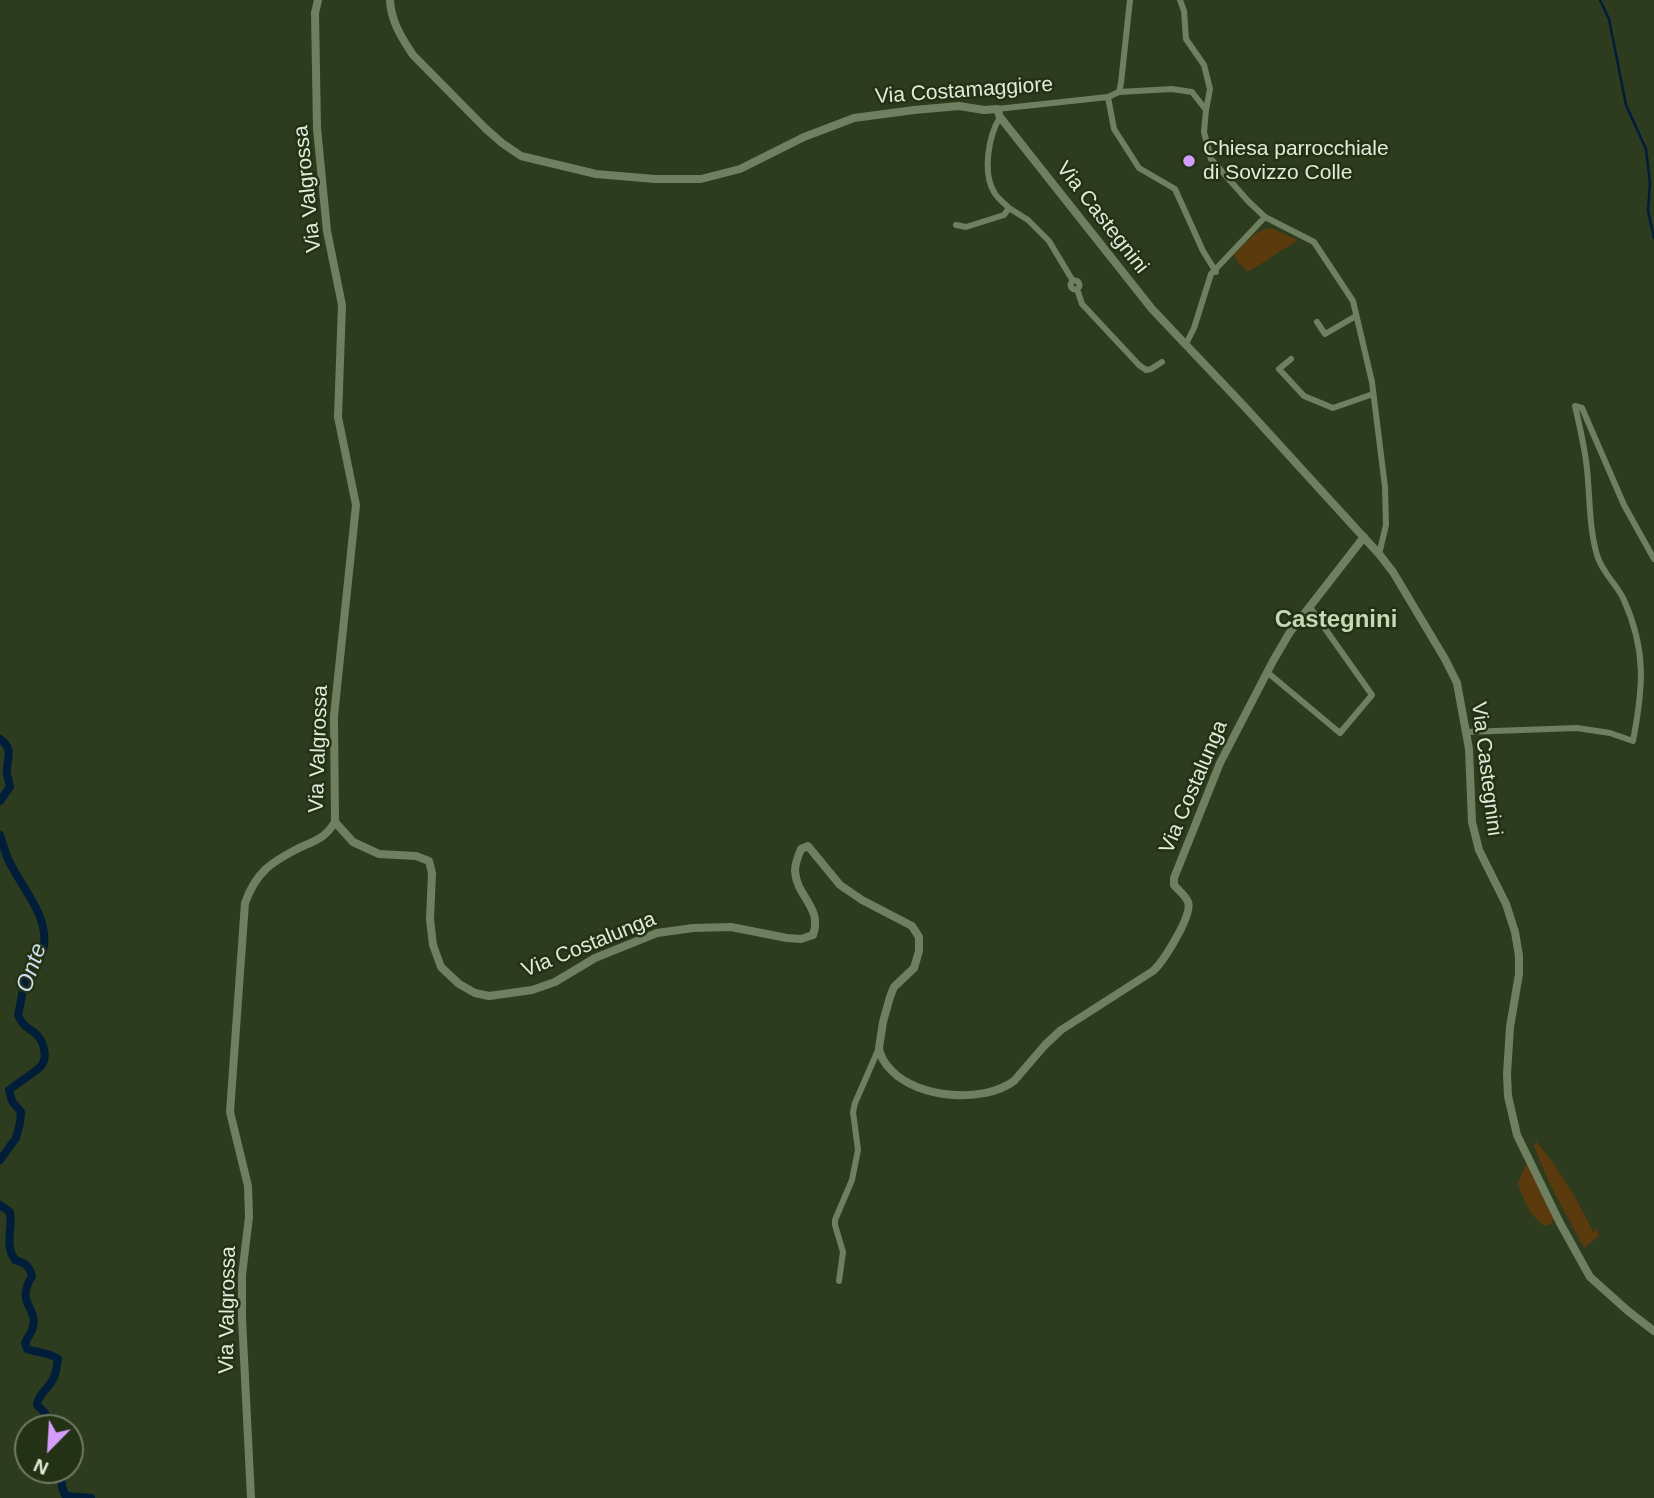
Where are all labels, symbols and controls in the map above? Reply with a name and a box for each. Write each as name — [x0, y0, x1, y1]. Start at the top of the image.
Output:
street label: Via Costamaggiore — [874, 72, 1054, 110]
street label: Via Valgrossa — [289, 124, 327, 254]
place label: Chiesa parrocchiale di Sovizzo Colle — [1203, 136, 1389, 186]
marker: Chiesa parrocchiale di Sovizzo Colle — [1181, 153, 1197, 169]
street label: Via Castegnini — [1051, 157, 1153, 279]
district label: Castegnini — [1275, 606, 1397, 634]
street label: Via Valgrossa — [304, 685, 334, 813]
street label: Via Castegnini — [1465, 700, 1507, 838]
street label: Via Costalunga — [1155, 717, 1233, 857]
street label: Via Costalunga — [518, 907, 660, 983]
water label: Onte — [11, 940, 53, 996]
street label: Via Valgrossa — [214, 1246, 242, 1374]
north arrow — [14, 1414, 84, 1484]
text: N — [31, 1454, 52, 1479]

